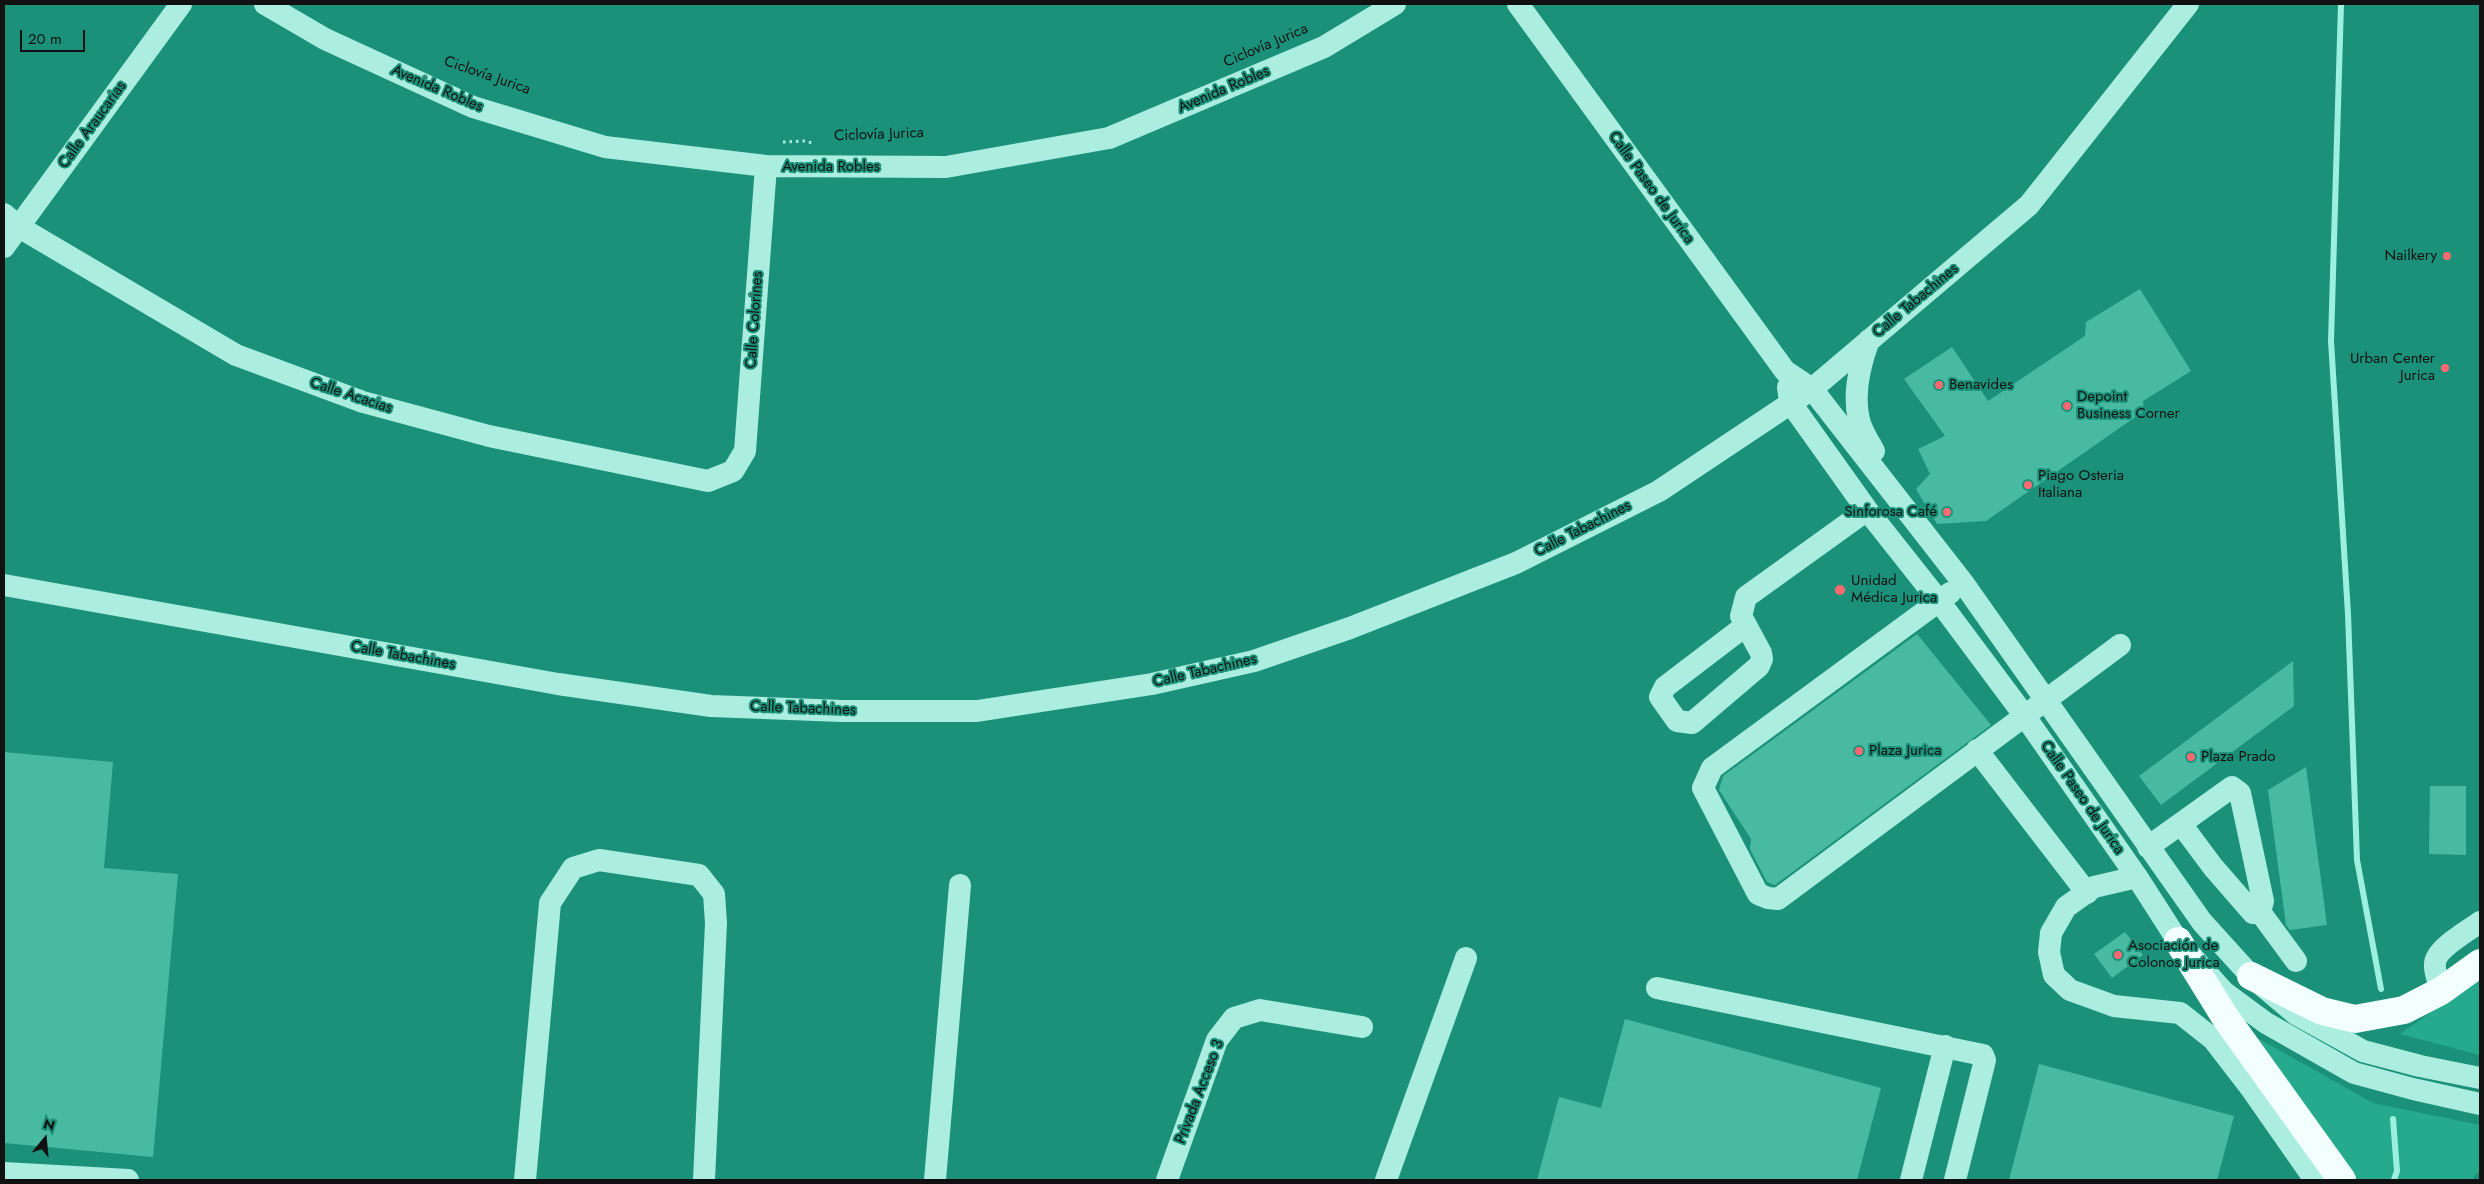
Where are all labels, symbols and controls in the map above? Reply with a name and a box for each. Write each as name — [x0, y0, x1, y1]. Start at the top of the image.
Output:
scale bar — [22, 20, 88, 52]
street label: Ciclovía Jurica — [1221, 20, 1311, 72]
text: 20 m — [28, 28, 62, 50]
street label: Ciclovía Jurica — [442, 53, 532, 99]
street label: Avenida Robles — [389, 62, 485, 116]
street label: Avenida Robles — [1176, 63, 1272, 117]
street label: Calle Araucarias — [55, 78, 131, 172]
street label: Ciclovía Jurica — [834, 124, 924, 146]
street label: Calle Paseo de Jurica — [1604, 129, 1698, 247]
street label: Avenida Robles — [782, 158, 880, 176]
place label: Nailkery — [2385, 247, 2437, 265]
marker: Nailkery — [2441, 250, 2453, 262]
street label: Calle Tabachines — [1870, 260, 1962, 342]
street label: Calle Colorines — [743, 271, 767, 369]
place label: Urban Center Jurica — [2350, 350, 2435, 385]
marker: Urban Center Jurica — [2439, 362, 2451, 374]
street label: Calle Acacias — [308, 374, 394, 418]
place label: Benavides — [1949, 376, 2013, 394]
marker: Benavides — [1933, 379, 1945, 391]
place label: Depoint Business Corner — [2077, 388, 2180, 423]
marker: Depoint Business Corner — [2061, 400, 2073, 412]
place label: Piago Osteria Italiana — [2038, 467, 2124, 502]
marker: Piago Osteria Italiana — [2022, 479, 2034, 491]
street label: Calle Tabachines — [1532, 497, 1634, 561]
place label: Sinforosa Café — [1844, 503, 1937, 521]
marker: Sinforosa Café — [1941, 506, 1953, 518]
place label: Unidad Médica Jurica — [1851, 572, 1937, 607]
marker: Unidad Médica Jurica — [1833, 583, 1847, 597]
street label: Calle Tabachines — [349, 638, 457, 674]
street label: Calle Tabachines — [1151, 650, 1259, 692]
street label: Calle Tabachines — [750, 698, 856, 720]
street label: Calle Paseo de Jurica — [2036, 738, 2128, 858]
place label: Plaza Jurica — [1869, 742, 1941, 760]
marker: Plaza Jurica — [1853, 745, 1865, 757]
place label: Plaza Prado — [2201, 748, 2276, 766]
marker: Plaza Prado — [2185, 751, 2197, 763]
place label: Asociación de Colonos Jurica — [2128, 937, 2220, 972]
marker: Asociación de Colonos Jurica — [2112, 949, 2124, 961]
street label: Privada Acceso 3 — [1172, 1037, 1228, 1147]
text: N — [41, 1113, 58, 1136]
north arrow — [20, 1114, 70, 1164]

